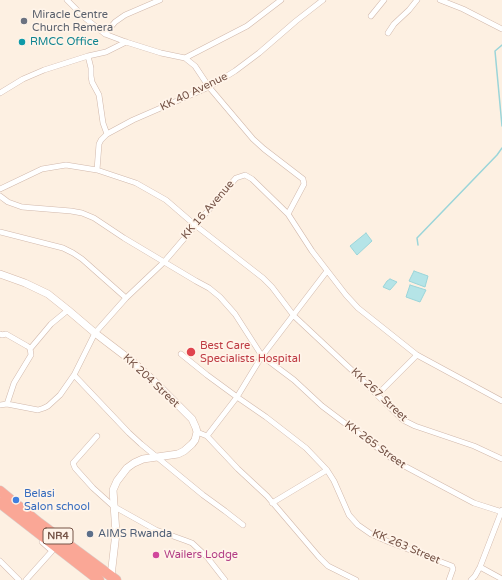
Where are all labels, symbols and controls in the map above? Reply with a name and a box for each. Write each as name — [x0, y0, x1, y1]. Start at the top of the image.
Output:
place label: Miracle Centre Church Remera — [32, 8, 113, 34]
marker: Miracle Centre Church Remera — [19, 16, 29, 26]
place label: RMCC Office — [30, 35, 99, 49]
marker: RMCC Office — [17, 37, 27, 47]
street label: KK 40 Avenue — [158, 70, 230, 114]
street label: KK 16 Avenue — [179, 178, 237, 242]
place label: Best Care Specialists Hospital — [200, 339, 301, 365]
marker: Best Care Specialists Hospital — [185, 346, 197, 358]
street label: KK 204 Street — [120, 351, 182, 411]
street label: KK 267 Street — [348, 365, 410, 425]
street label: KK 265 Street — [342, 418, 408, 472]
place label: Belasi Salon school — [24, 487, 90, 513]
marker: Belasi Salon school — [11, 495, 21, 505]
place label: AIMS Rwanda — [98, 527, 172, 541]
street label: KK 263 Street — [370, 527, 442, 567]
road number: NR4 — [43, 528, 73, 544]
marker: AIMS Rwanda — [85, 529, 95, 539]
place label: Wailers Lodge — [164, 548, 238, 562]
marker: Wailers Lodge — [151, 550, 161, 560]

